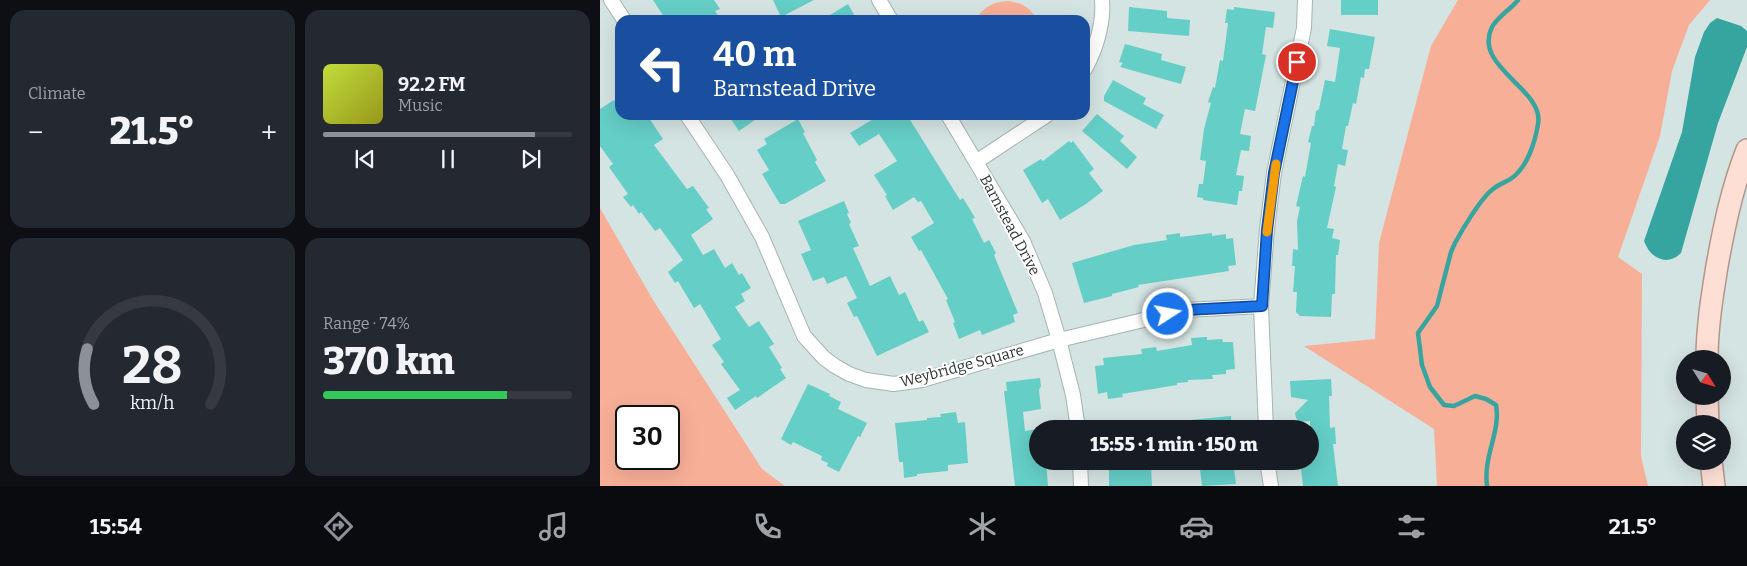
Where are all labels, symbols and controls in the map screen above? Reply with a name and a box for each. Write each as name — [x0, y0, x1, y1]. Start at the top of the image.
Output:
text: 40 m — [713, 33, 796, 75]
icon: left — [630, 35, 695, 100]
pin — [1276, 41, 1318, 83]
icon: arrive — [1283, 48, 1311, 76]
text: 92.2 FM — [398, 73, 465, 96]
text: Barnstead Drive — [713, 75, 876, 102]
text: Climate — [28, 84, 86, 103]
text: Music — [398, 96, 443, 115]
text: 21.5° — [109, 108, 195, 154]
text: − — [28, 116, 43, 149]
text: + — [261, 116, 277, 149]
icon: previous — [351, 145, 379, 173]
icon: pause — [434, 145, 462, 173]
icon: next — [517, 145, 545, 173]
street label: Barnstead Drive — [976, 172, 1044, 278]
position arrow — [1141, 287, 1193, 339]
text: Range · 74% — [323, 314, 410, 333]
text: 28 — [122, 334, 183, 397]
text: 370 km — [323, 338, 455, 384]
street label: Weybridge Square — [898, 341, 1026, 391]
north arrow — [1676, 350, 1731, 405]
map controls — [1676, 350, 1731, 470]
text: km/h — [130, 392, 175, 414]
speed limit sign: 30 — [615, 405, 680, 470]
button: layers — [1676, 415, 1731, 470]
text: 15:55 · 1 min · 150 m — [1090, 433, 1258, 456]
icon: directions — [321, 509, 356, 544]
icon: music — [536, 509, 571, 544]
icon: phone — [750, 509, 785, 544]
icon: climate — [965, 509, 1000, 544]
icon: car — [1179, 509, 1214, 544]
icon: filters — [1394, 509, 1429, 544]
text: 15:54 — [90, 513, 142, 540]
text: 21.5° — [1608, 513, 1657, 540]

